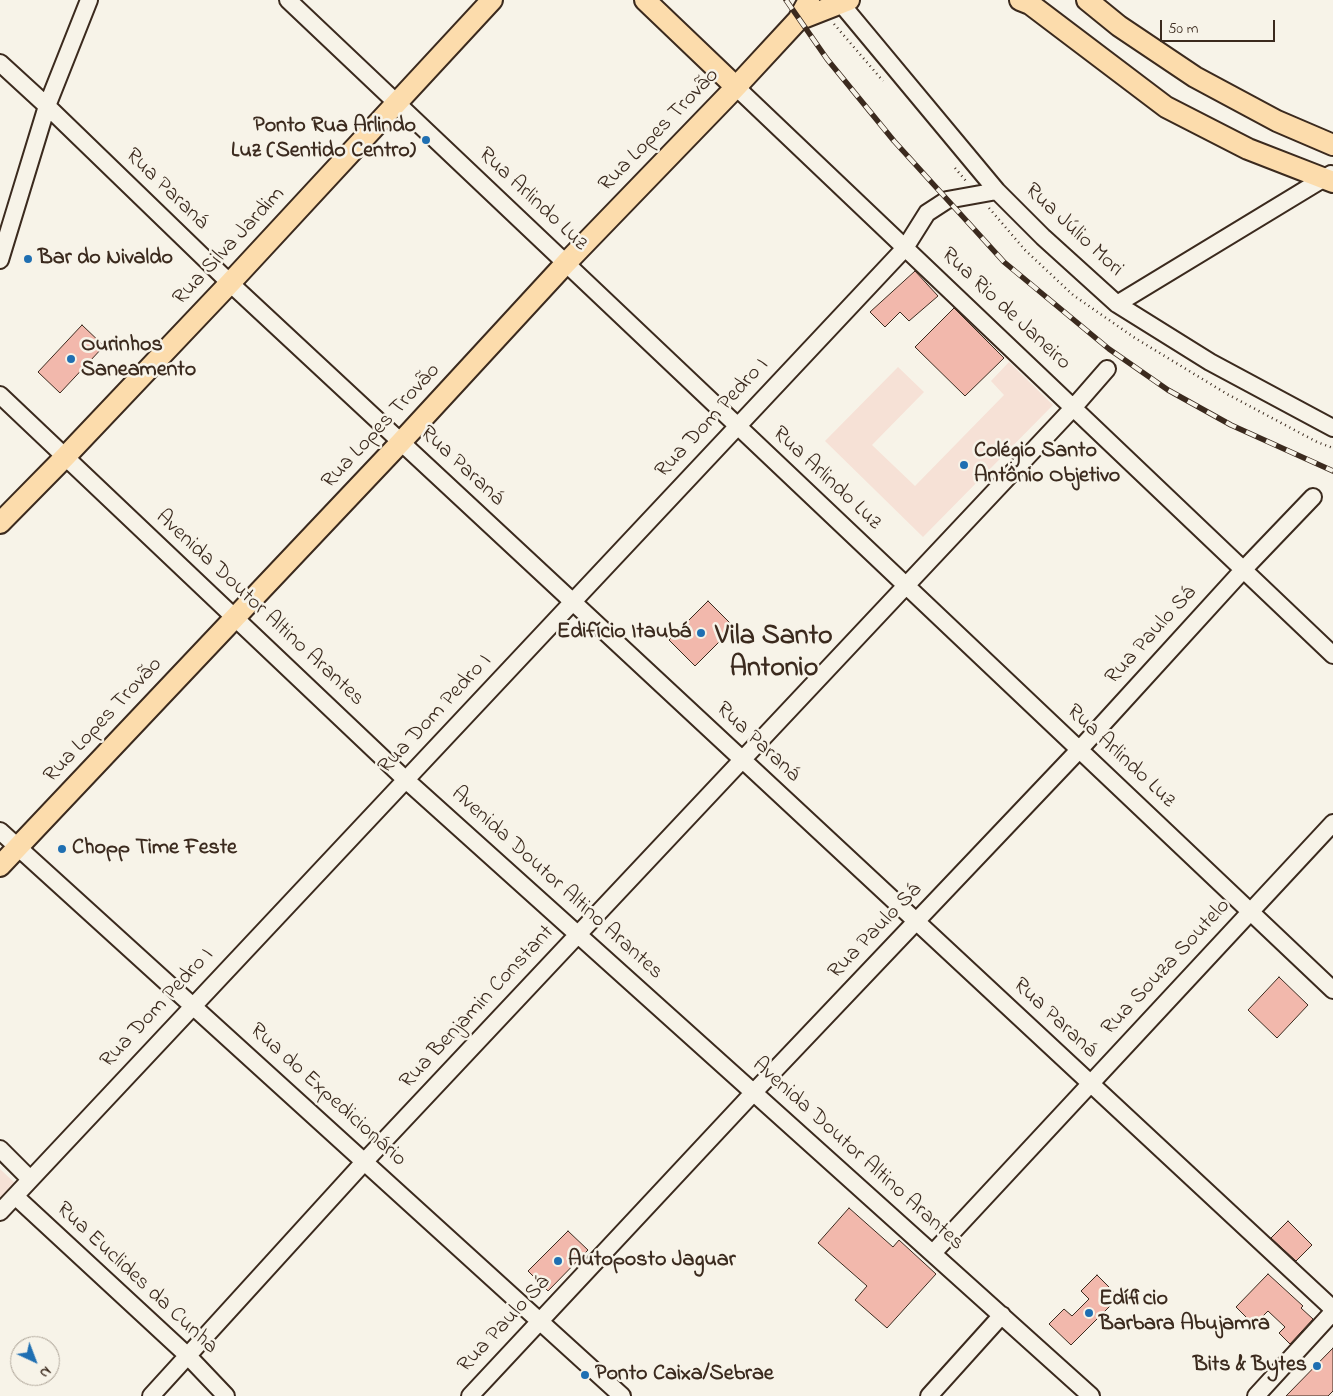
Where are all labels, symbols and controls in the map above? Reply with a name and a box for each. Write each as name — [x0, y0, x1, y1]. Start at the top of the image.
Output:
scale bar — [1163, 10, 1278, 42]
text: 50 m — [1168, 18, 1198, 40]
street label: Rua Lopes Trovão — [594, 64, 726, 198]
place label: Ponto Rua Arlindo Luz (Sentido Centro) — [231, 114, 416, 165]
marker: Ponto Rua Arlindo Luz (Sentido Centro) — [420, 134, 432, 146]
street label: Rua Arlindo Luz — [472, 143, 592, 257]
street label: Rua Paraná — [119, 144, 213, 236]
street label: Rua Júlio Mori — [1018, 179, 1128, 283]
street label: Rua Silva Jardim — [168, 182, 292, 312]
street label: Rua Rio de Janeiro — [934, 243, 1076, 377]
place label: Bar do Nivaldo — [38, 246, 173, 272]
marker: Bar do Nivaldo — [22, 253, 34, 265]
place label: Ourinhos Saneamento — [81, 333, 196, 384]
marker: Ourinhos Saneamento — [65, 353, 77, 365]
street label: Rua Dom Pedro I — [651, 353, 775, 485]
street label: Rua Lopes Trovão — [317, 359, 447, 495]
street label: Rua Paraná — [413, 421, 509, 513]
street label: Rua Arlindo Luz — [766, 422, 886, 536]
place label: Colégio Santo Antônio Objetivo — [974, 439, 1120, 491]
marker: Colégio Santo Antônio Objetivo — [958, 459, 970, 471]
street label: Avenida Doutor Altino Arantes — [149, 505, 369, 713]
street label: Rua Paulo Sá — [1101, 581, 1203, 691]
place label: Edifício Itaubá — [557, 620, 691, 646]
district label: Vila Santo Antonio — [715, 621, 833, 687]
marker: Edifício Itaubá — [695, 627, 707, 639]
street label: Rua Dom Pedro I — [374, 649, 498, 781]
street label: Rua Lopes Trovão — [39, 653, 169, 789]
street label: Rua Paraná — [709, 697, 805, 789]
street label: Rua Arlindo Luz — [1060, 700, 1180, 814]
street label: Avenida Doutor Altino Arantes — [445, 782, 667, 986]
place label: Chopp Time Feste — [72, 836, 237, 862]
marker: Chopp Time Feste — [56, 843, 68, 855]
street label: Rua Paulo Sá — [824, 878, 928, 986]
street label: Rua Souza Soutelo — [1097, 894, 1237, 1042]
street label: Rua Benjamin Constant — [395, 921, 561, 1095]
street label: Rua Dom Pedro I — [96, 943, 220, 1075]
street label: Rua Paraná — [1006, 973, 1102, 1065]
street label: Rua do Expedicionário — [243, 1019, 411, 1173]
street label: Avenida Doutor Altino Arantes — [746, 1053, 968, 1257]
street label: Rua Euclides da Cunha — [50, 1197, 222, 1361]
place label: Autoposto Jaguar — [568, 1248, 736, 1274]
marker: Autoposto Jaguar — [552, 1255, 564, 1267]
street label: Rua Paulo Sá — [453, 1271, 557, 1379]
place label: Edíficio Barbara Abujamra — [1099, 1287, 1270, 1338]
marker: Edíficio Barbara Abujamra — [1083, 1307, 1095, 1319]
north arrow — [10, 1336, 60, 1386]
place label: Bits & Bytes — [1193, 1353, 1307, 1379]
marker: Bits & Bytes — [1311, 1360, 1323, 1372]
text: N — [34, 1361, 56, 1383]
place label: Ponto Caixa/Sebrae — [595, 1362, 774, 1388]
marker: Ponto Caixa/Sebrae — [579, 1369, 591, 1381]

